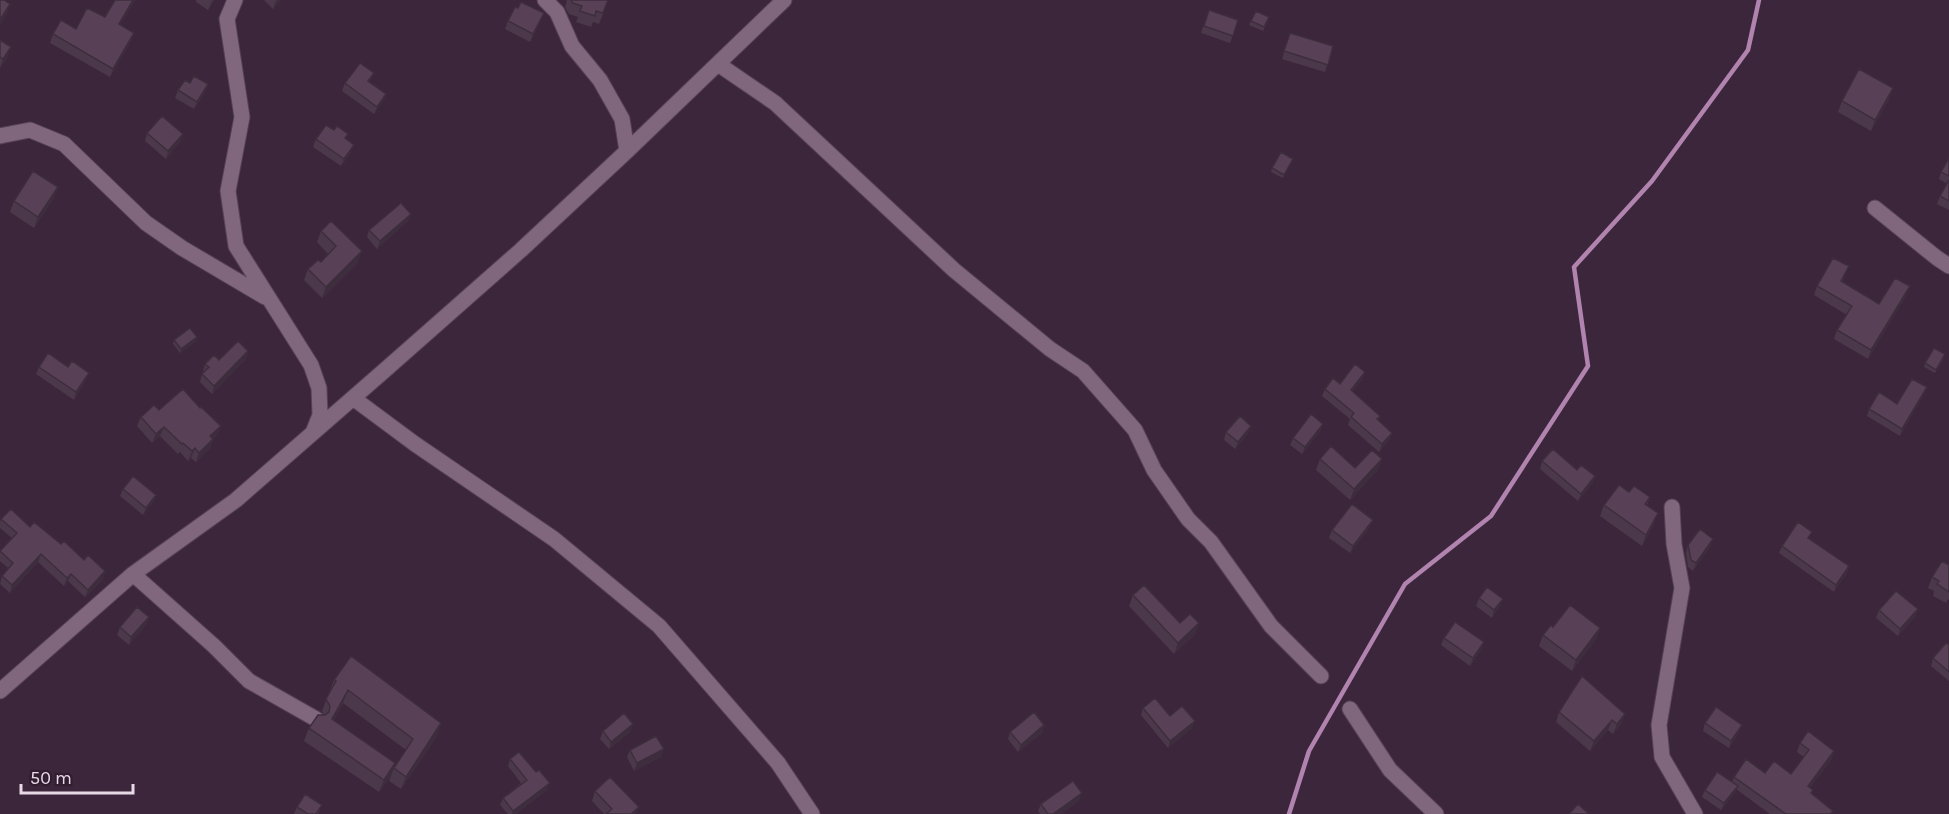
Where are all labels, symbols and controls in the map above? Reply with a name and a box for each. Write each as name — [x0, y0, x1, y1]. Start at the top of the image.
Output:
scale bar — [21, 757, 134, 795]
text: 50 m — [30, 767, 72, 789]

